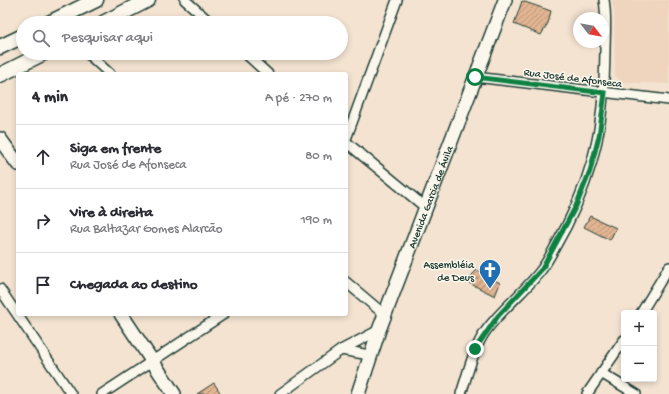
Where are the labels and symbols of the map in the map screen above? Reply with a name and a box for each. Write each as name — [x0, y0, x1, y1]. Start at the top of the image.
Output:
north arrow — [573, 12, 609, 48]
street label: Rua José de Afonseca — [523, 66, 623, 91]
route start — [466, 68, 484, 86]
street label: Avenida Garcia de Ávila — [407, 144, 457, 250]
church icon: Assembléia de Deus — [477, 257, 503, 290]
place label: Assembléia de Deus — [424, 260, 475, 285]
route end — [466, 340, 484, 358]

